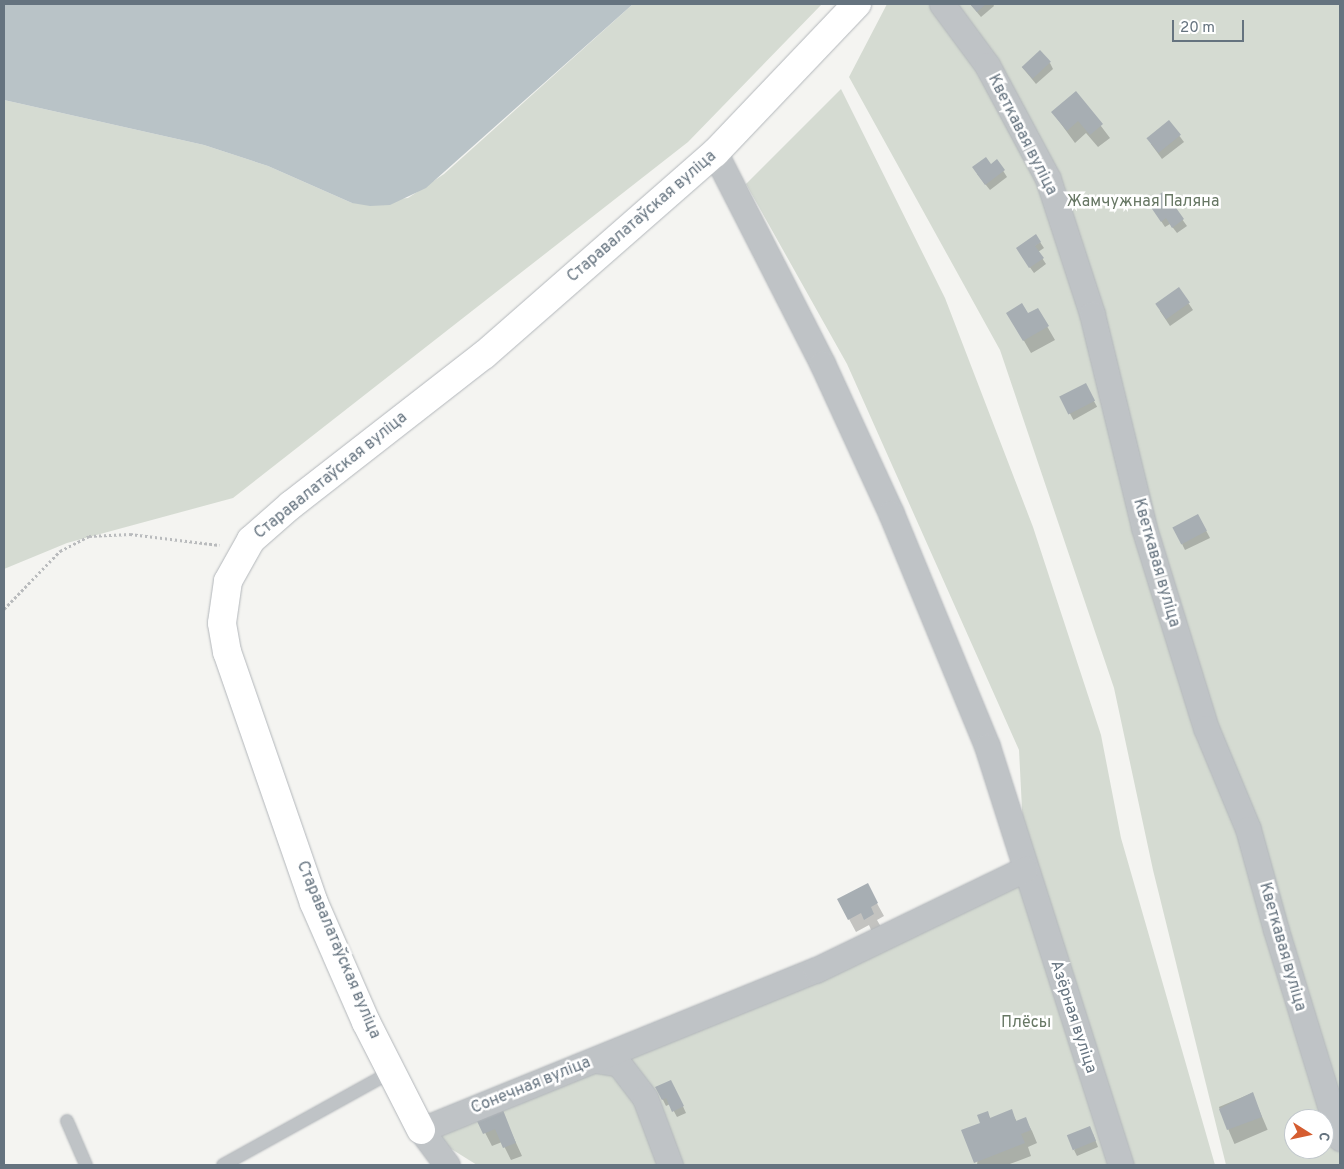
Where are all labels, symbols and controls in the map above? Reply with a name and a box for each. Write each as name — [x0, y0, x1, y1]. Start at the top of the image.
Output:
scale bar — [1174, 10, 1246, 42]
text: 20 m — [1180, 19, 1215, 38]
street label: Кветкавая вуліца — [983, 71, 1061, 199]
street label: Старавалатаўская вуліца — [564, 147, 720, 287]
park label: Жамчужная Паляна — [1067, 192, 1219, 212]
street label: Старавалатаўская вуліца — [251, 408, 411, 544]
street label: Кветкавая вуліца — [1128, 496, 1184, 630]
street label: Старавалатаўская вуліца — [292, 858, 384, 1042]
street label: Кветкавая вуліца — [1254, 880, 1310, 1014]
street label: Азёрная вуліца — [1046, 958, 1100, 1076]
park label: Плёсы — [1001, 1013, 1051, 1033]
street label: Сонечная вуліца — [468, 1053, 594, 1119]
north arrow — [1284, 1109, 1334, 1159]
text: С — [1314, 1131, 1332, 1142]

